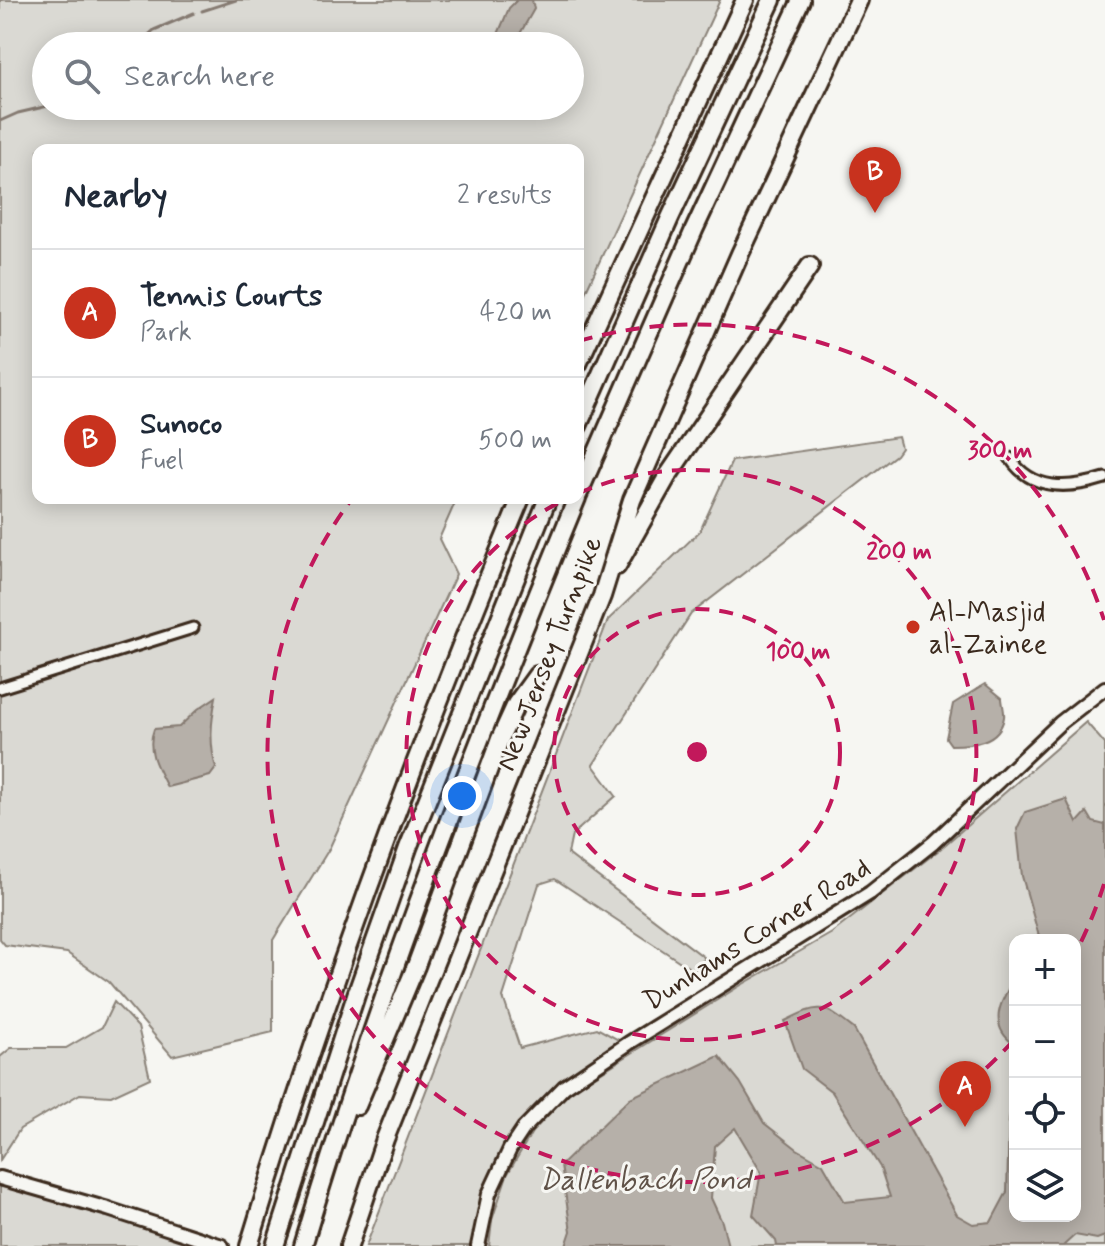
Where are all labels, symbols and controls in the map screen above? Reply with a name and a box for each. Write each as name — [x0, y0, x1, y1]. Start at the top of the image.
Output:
search box — [32, 32, 584, 120]
icon: search — [60, 54, 104, 98]
text: Search here — [124, 57, 275, 96]
pin: B — [849, 147, 901, 213]
text: Nearby — [64, 174, 168, 219]
text: 2 results — [457, 179, 552, 213]
text: Tennis Courts — [140, 277, 322, 316]
text: A — [81, 296, 99, 330]
text: 420 m — [480, 296, 552, 330]
text: Park — [140, 316, 192, 350]
text: Sunoco — [140, 405, 222, 444]
text: B — [82, 424, 98, 458]
text: 500 m — [478, 424, 552, 458]
text: 300 m — [968, 436, 1032, 467]
text: Fuel — [140, 444, 184, 478]
street label: New Jersey Turnpike — [489, 531, 612, 777]
text: 200 m — [866, 537, 932, 568]
place label: Al-Masjid al-Zainee — [929, 595, 1047, 664]
marker: Al-Masjid al-Zainee — [904, 618, 922, 636]
text: 100 m — [766, 637, 830, 668]
centre of rings — [683, 738, 711, 766]
your location — [442, 776, 482, 816]
street label: Dunhams Corner Road — [637, 850, 878, 1020]
map controls — [1009, 934, 1081, 1222]
button: + — [1009, 934, 1081, 1006]
button: − — [1009, 1006, 1081, 1078]
pin: A — [939, 1061, 991, 1127]
button: locate — [1009, 1078, 1081, 1150]
button: layers — [1009, 1150, 1081, 1222]
water label: Dallenbach Pond — [539, 1161, 753, 1200]

